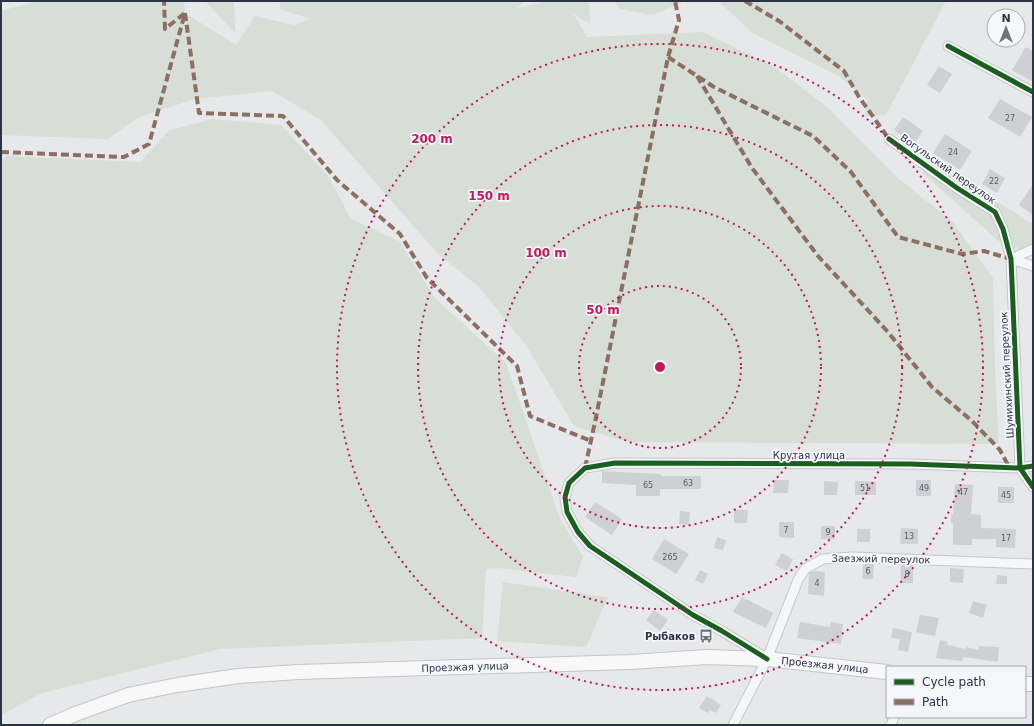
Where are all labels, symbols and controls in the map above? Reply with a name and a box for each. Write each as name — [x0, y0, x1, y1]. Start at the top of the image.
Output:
north arrow — [986, 8, 1026, 48]
text: N — [1001, 12, 1011, 25]
house number: 27 — [1005, 114, 1015, 123]
text: 200 m — [411, 132, 453, 146]
street label: Вогульский переулок — [898, 132, 998, 206]
house number: 24 — [948, 148, 958, 157]
house number: 22 — [989, 177, 999, 186]
text: 150 m — [468, 189, 510, 203]
text: 100 m — [525, 246, 567, 260]
text: 50 m — [586, 303, 620, 317]
street label: Шумихинский переулок — [998, 311, 1016, 439]
centre of rings — [653, 360, 667, 374]
street label: Крутая улица — [773, 450, 845, 461]
house number: 63 — [683, 479, 693, 488]
house number: 65 — [643, 481, 653, 490]
house number: 51 — [860, 484, 870, 493]
house number: 49 — [919, 484, 929, 493]
house number: 47 — [958, 488, 968, 497]
house number: 45 — [1001, 491, 1011, 500]
house number: 7 — [783, 526, 789, 535]
house number: 9 — [825, 528, 831, 537]
house number: 13 — [904, 532, 914, 541]
house number: 17 — [1001, 534, 1011, 543]
house number: 265 — [662, 553, 678, 562]
street label: Заезжий переулок — [831, 553, 931, 565]
house number: 6 — [865, 567, 871, 576]
house number: 8 — [904, 570, 910, 579]
house number: 4 — [814, 579, 820, 588]
bus stop icon: Рыбаков — [698, 628, 714, 644]
place label: Рыбаков — [645, 631, 695, 642]
street label: Проезжая улица — [781, 655, 869, 675]
street label: Проезжая улица — [421, 660, 509, 674]
legend — [886, 666, 1026, 718]
text: Cycle path — [922, 675, 986, 689]
text: Path — [922, 695, 948, 709]

